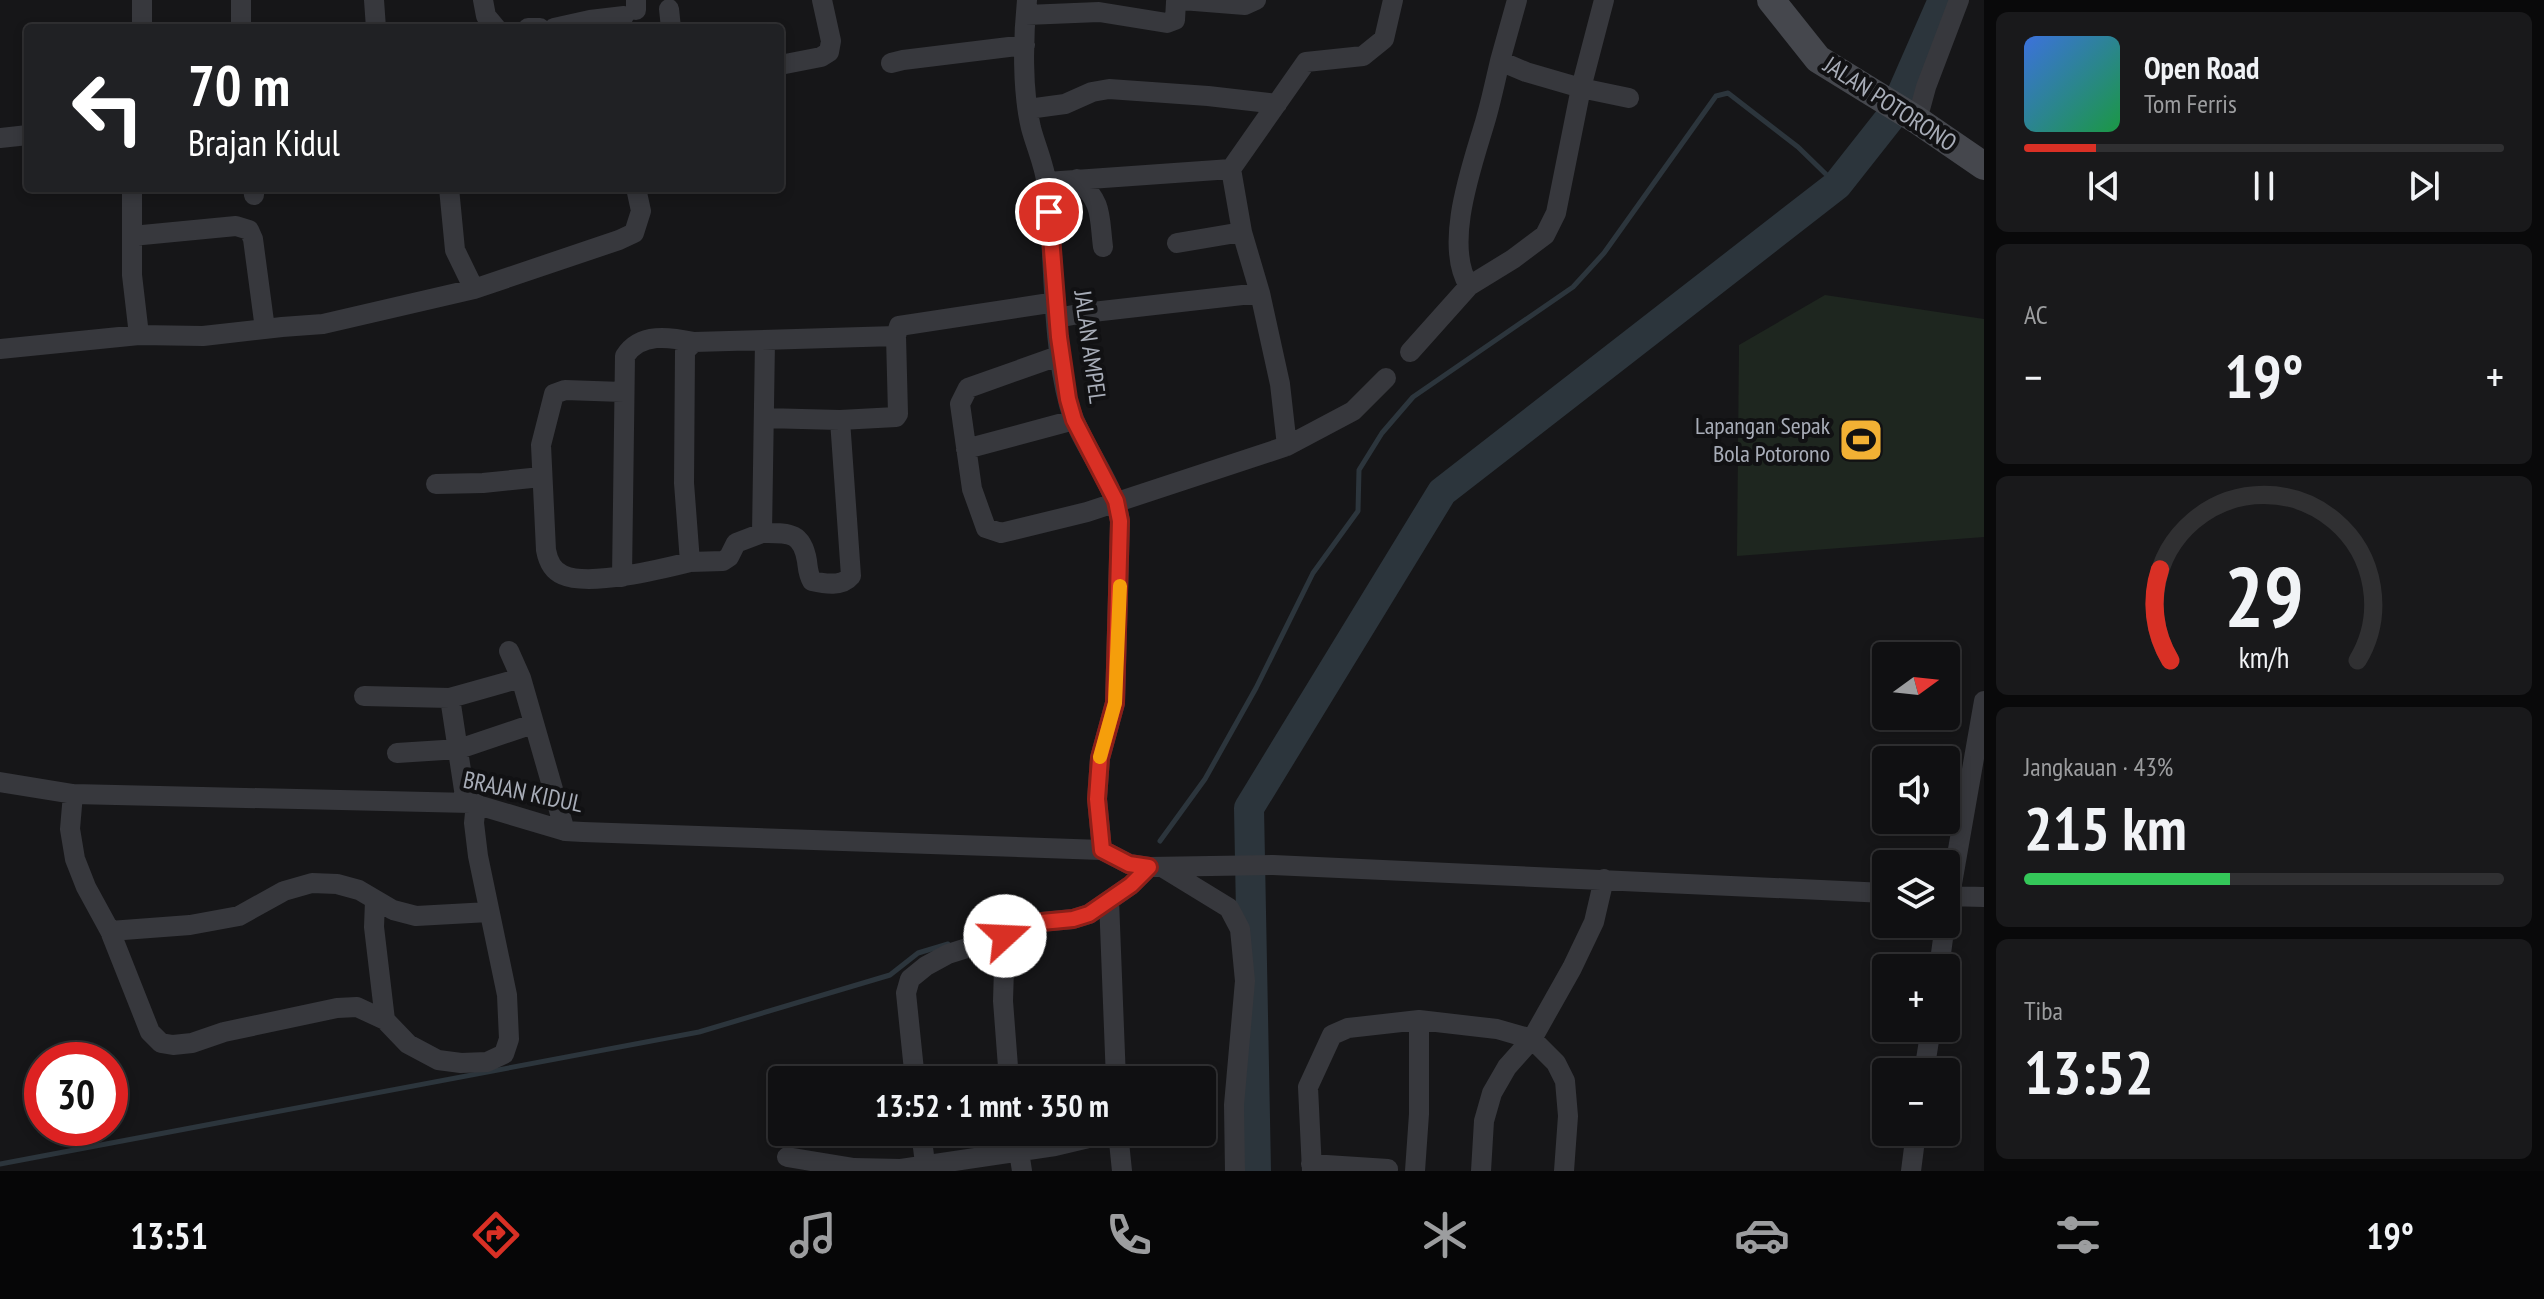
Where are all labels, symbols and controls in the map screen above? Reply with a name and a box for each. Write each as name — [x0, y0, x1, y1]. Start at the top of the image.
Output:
street label: JALAN POTORONO — [1817, 48, 1963, 158]
text: Open Road — [2144, 48, 2259, 87]
text: 70 m — [188, 49, 290, 121]
icon: left — [56, 56, 160, 160]
text: Tom Ferris — [2144, 87, 2237, 120]
text: Brajan Kidul — [188, 119, 340, 166]
icon: previous — [2082, 164, 2126, 208]
icon: pause — [2242, 164, 2286, 208]
icon: next — [2402, 164, 2446, 208]
pin — [1015, 178, 1083, 246]
icon: arrive — [1027, 190, 1071, 234]
street label: JALAN AMPEL — [1067, 288, 1114, 405]
text: AC — [2024, 298, 2048, 331]
text: 19° — [2224, 337, 2304, 415]
text: − — [2024, 348, 2042, 405]
text: + — [2486, 348, 2504, 405]
place label: Lapangan Sepak Bola Potorono — [1695, 410, 1831, 469]
sports icon: Lapangan Sepak Bola Potorono — [1837, 416, 1885, 464]
text: 29 — [2224, 542, 2304, 650]
text: km/h — [2239, 640, 2289, 677]
north arrow — [1872, 642, 1960, 730]
map controls — [1872, 642, 1960, 1146]
button: sound — [1872, 746, 1960, 834]
text: Jangkauan · 43% — [2024, 750, 2173, 783]
street label: BRAJAN KIDUL — [461, 764, 586, 819]
text: 215 km — [2024, 789, 2187, 867]
button: layers — [1872, 850, 1960, 938]
position arrow — [963, 894, 1047, 978]
button: + — [1872, 954, 1960, 1042]
text: Tiba — [2024, 994, 2063, 1027]
text: 13:52 — [2024, 1033, 2154, 1111]
speed limit sign: 30 — [24, 1042, 128, 1146]
button: − — [1872, 1058, 1960, 1146]
text: 13:52 · 1 mnt · 350 m — [875, 1086, 1109, 1125]
icon: directions — [468, 1207, 524, 1263]
icon: music — [785, 1207, 841, 1263]
icon: phone — [1101, 1207, 1157, 1263]
icon: climate — [1417, 1207, 1473, 1263]
icon: car — [1734, 1207, 1790, 1263]
icon: filters — [2050, 1207, 2106, 1263]
text: 13:51 — [130, 1212, 208, 1259]
text: 19° — [2366, 1212, 2414, 1259]

